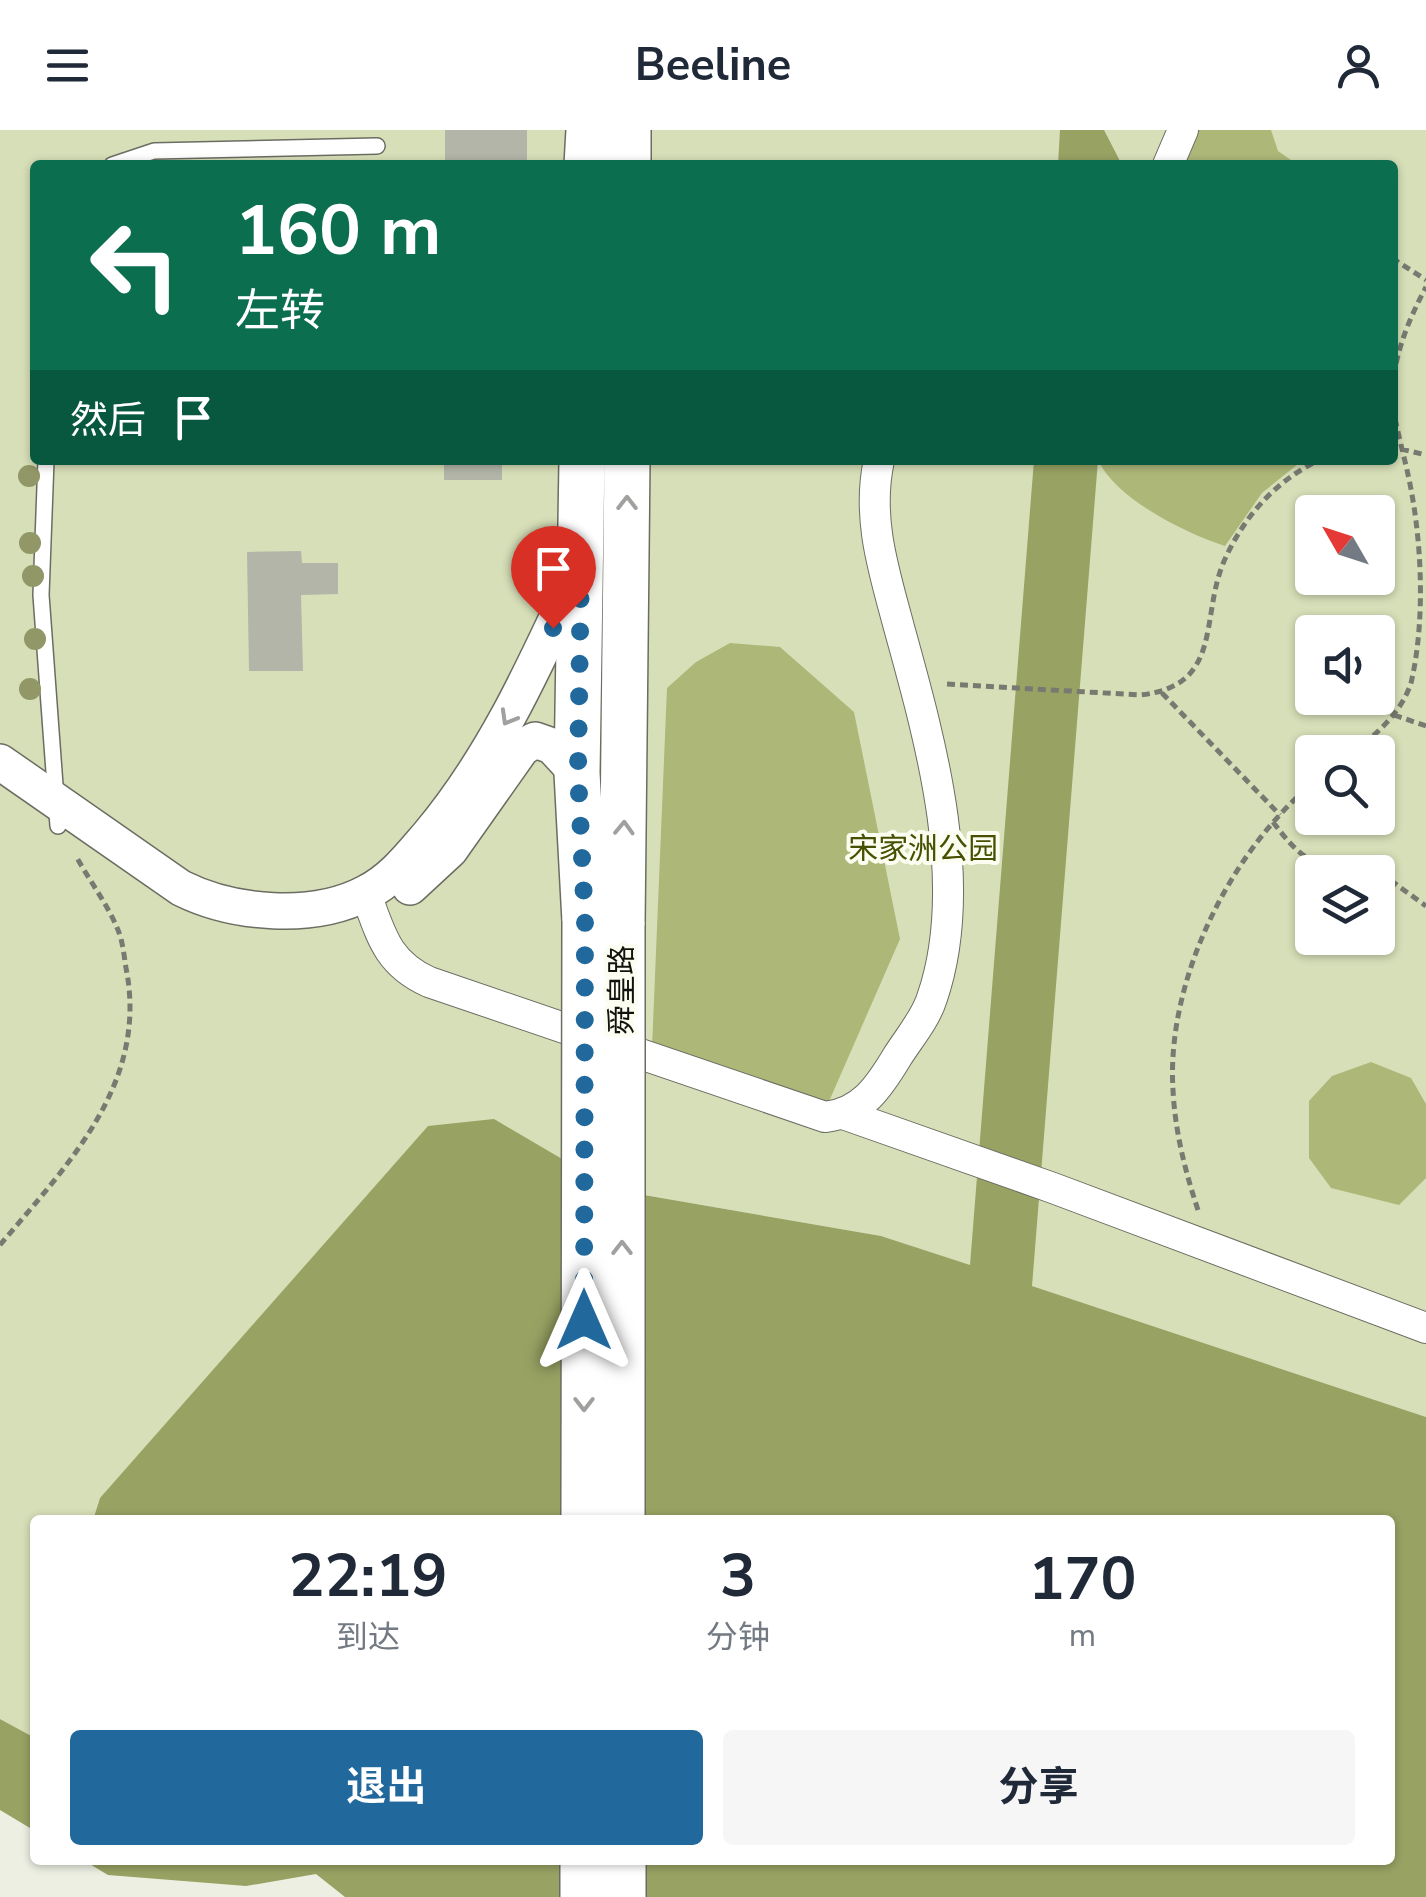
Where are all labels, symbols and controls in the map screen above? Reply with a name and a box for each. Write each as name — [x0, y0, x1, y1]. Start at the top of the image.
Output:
text: Beeline — [635, 35, 791, 96]
icon: menu — [40, 38, 95, 93]
icon: person — [1331, 38, 1386, 93]
text: 160 m — [235, 183, 441, 279]
icon: left — [70, 200, 200, 330]
text: 左转 — [235, 281, 325, 342]
icon: arrive — [166, 390, 221, 445]
text: 然后 — [70, 395, 146, 446]
one-way arrow — [616, 494, 638, 510]
north arrow — [1295, 495, 1395, 595]
map controls — [1295, 495, 1395, 955]
pin — [511, 526, 596, 629]
icon: arrive — [526, 541, 581, 596]
button: sound — [1295, 615, 1395, 715]
one-way arrow — [501, 707, 520, 725]
button: search — [1295, 735, 1395, 835]
one-way arrow — [614, 819, 635, 835]
park label: 宋家洲公园 — [848, 829, 998, 870]
button: layers — [1295, 855, 1395, 955]
street label: 舜皇路 — [602, 945, 643, 1035]
one-way arrow — [611, 1239, 633, 1254]
position arrow — [532, 1268, 636, 1372]
one-way arrow — [573, 1396, 595, 1412]
text: 22:19 — [289, 1535, 447, 1617]
text: 3 — [720, 1535, 756, 1617]
text: 170 — [1028, 1538, 1136, 1620]
text: m — [1069, 1614, 1096, 1657]
text: 到达 — [336, 1616, 400, 1659]
text: 分钟 — [706, 1616, 770, 1659]
button: 退出 — [70, 1730, 703, 1845]
button: 分享 — [723, 1730, 1355, 1845]

